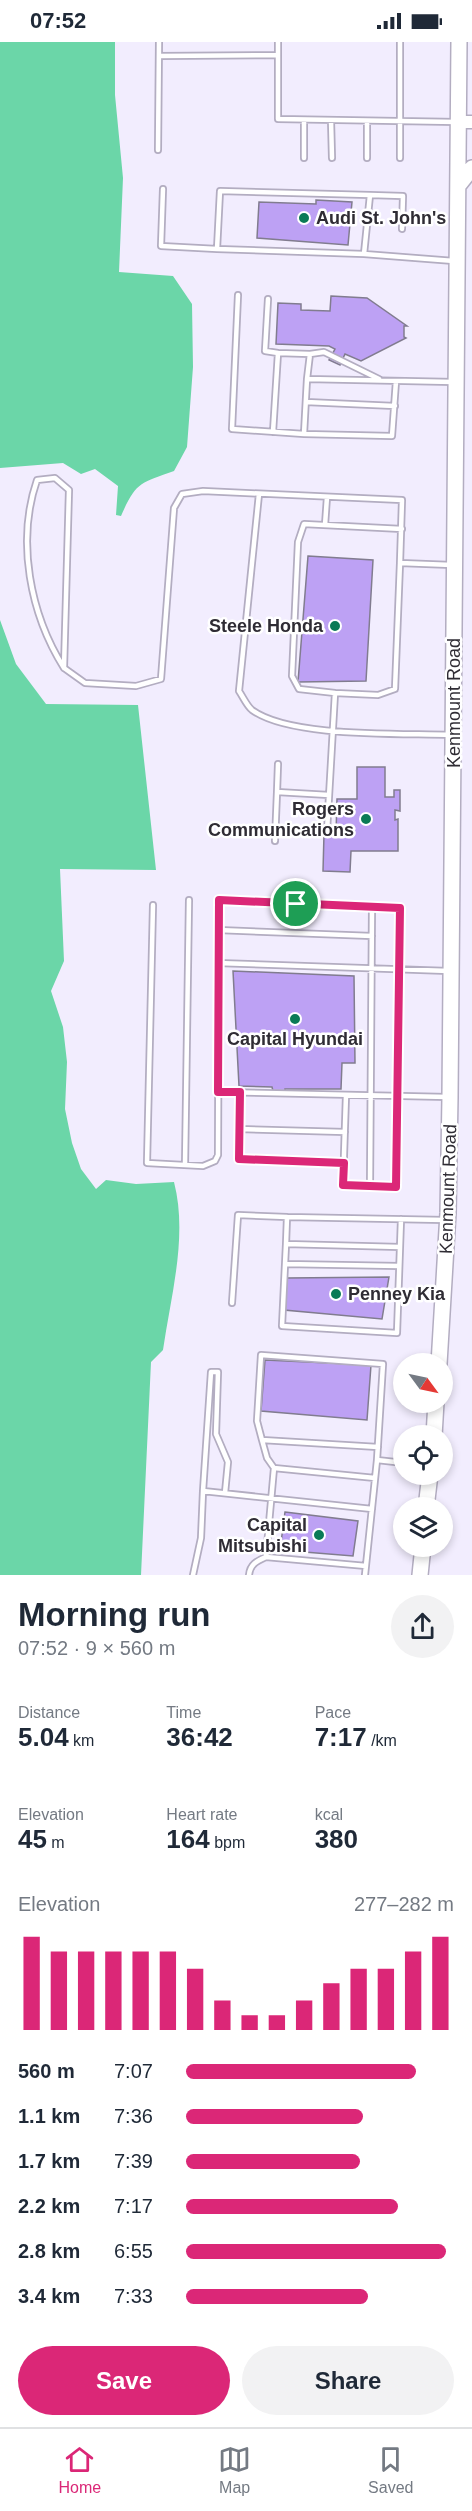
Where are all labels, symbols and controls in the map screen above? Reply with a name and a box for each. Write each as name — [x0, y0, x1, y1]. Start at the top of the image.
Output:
text: 07:52 — [30, 8, 86, 33]
place label: Audi St. John's — [316, 208, 446, 228]
marker: Audi St. John's — [297, 211, 311, 225]
place label: Steele Honda — [209, 616, 324, 636]
marker: Steele Honda — [328, 619, 342, 633]
street label: Kenmount Road — [444, 638, 464, 768]
place label: Rogers Communications — [208, 799, 354, 840]
marker: Rogers Communications — [359, 812, 373, 826]
pin — [270, 878, 321, 929]
icon: arrive — [279, 887, 312, 920]
marker: Capital Hyundai — [288, 1012, 302, 1026]
place label: Capital Hyundai — [227, 1029, 363, 1049]
street label: Kenmount Road — [436, 1124, 460, 1254]
place label: Penney Kia — [348, 1284, 446, 1304]
marker: Penney Kia — [329, 1287, 343, 1301]
north arrow — [393, 1353, 453, 1413]
map controls — [393, 1353, 453, 1557]
button: locate — [393, 1425, 453, 1485]
button: layers — [393, 1497, 453, 1557]
place label: Capital Mitsubishi — [218, 1515, 307, 1556]
marker: Capital Mitsubishi — [312, 1528, 326, 1542]
button: share — [391, 1595, 454, 1658]
text: Morning run — [18, 1596, 210, 1633]
text: 07:52 · 9 × 560 m — [18, 1637, 175, 1659]
text: Distance — [18, 1704, 80, 1721]
text: Time — [166, 1704, 201, 1721]
text: Pace — [315, 1704, 351, 1721]
text: 5.04 — [18, 1722, 69, 1752]
text: 36:42 — [166, 1722, 233, 1752]
text: 7:17 — [315, 1722, 367, 1752]
text: km — [69, 1732, 94, 1749]
text: /km — [367, 1732, 397, 1749]
text: Elevation — [18, 1806, 84, 1823]
text: Heart rate — [166, 1806, 237, 1823]
text: kcal — [315, 1806, 343, 1823]
text: 45 — [18, 1824, 47, 1854]
text: 164 — [166, 1824, 210, 1854]
text: 380 — [315, 1824, 358, 1854]
text: m — [47, 1834, 65, 1851]
text: bpm — [210, 1834, 245, 1851]
text: Elevation — [18, 1893, 100, 1915]
text: 277–282 m — [354, 1893, 454, 1915]
text: 560 m — [18, 2060, 75, 2082]
text: 7:07 — [114, 2060, 153, 2082]
text: 1.1 km — [18, 2105, 80, 2127]
text: 7:36 — [114, 2105, 153, 2127]
text: 1.7 km — [18, 2150, 80, 2172]
text: 7:39 — [114, 2150, 153, 2172]
text: 2.2 km — [18, 2195, 80, 2217]
text: 7:17 — [114, 2195, 153, 2217]
text: 2.8 km — [18, 2240, 80, 2262]
text: 6:55 — [114, 2240, 153, 2262]
text: 3.4 km — [18, 2285, 80, 2307]
text: 7:33 — [114, 2285, 153, 2307]
button: Save — [18, 2346, 230, 2415]
button: Share — [242, 2346, 454, 2415]
tab: Home — [58, 2443, 101, 2497]
tab: Map — [218, 2443, 251, 2497]
tab: Saved — [368, 2443, 413, 2497]

